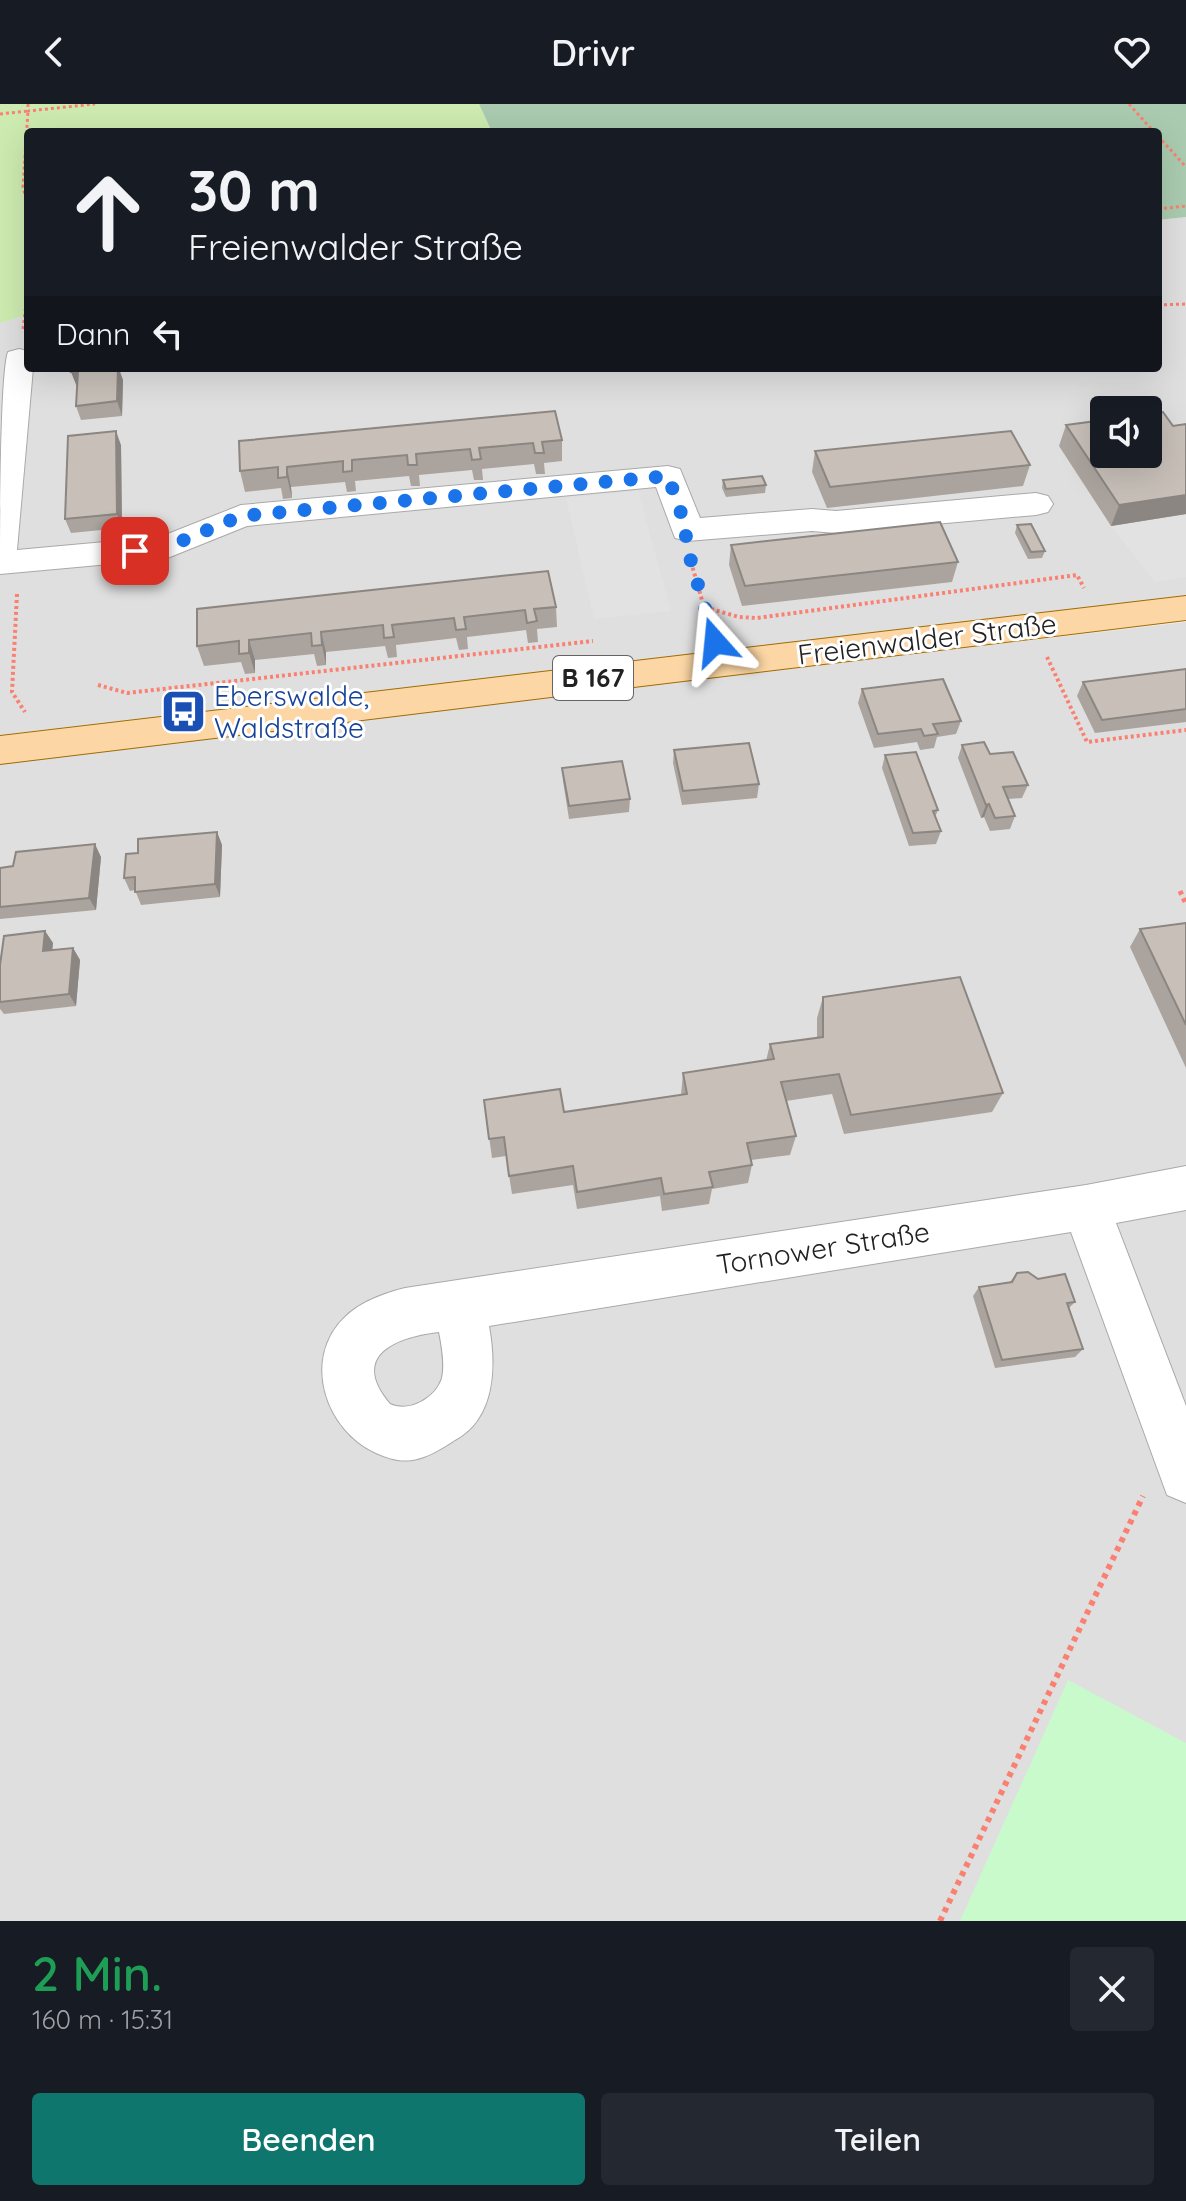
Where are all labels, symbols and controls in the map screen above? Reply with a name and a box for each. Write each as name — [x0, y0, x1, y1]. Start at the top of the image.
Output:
icon: back — [32, 30, 76, 74]
text: Drivr — [551, 30, 635, 75]
icon: heart — [1110, 30, 1154, 74]
text: 30 m — [188, 155, 320, 225]
icon: ahead — [56, 160, 160, 264]
text: Freienwalder Straße — [188, 224, 523, 269]
icon: left — [146, 312, 190, 356]
text: Dann — [56, 315, 130, 353]
map controls — [1090, 396, 1162, 468]
button: sound — [1090, 396, 1162, 468]
pin — [101, 517, 169, 585]
icon: arrive — [113, 529, 157, 573]
position arrow — [673, 600, 757, 684]
street label: Freienwalder Straße — [796, 605, 1058, 672]
road number: B 167 — [553, 656, 633, 700]
place label: Eberswalde, Waldstraße — [214, 678, 369, 745]
bus stop icon: Eberswalde, Waldstraße — [159, 688, 207, 736]
street label: Tornower Straße — [714, 1213, 932, 1282]
text: 2 Min. — [32, 1943, 162, 2003]
button: close — [1070, 1947, 1154, 2031]
text: 160 m · 15:31 — [32, 2003, 173, 2036]
button: Beenden — [32, 2093, 585, 2185]
button: Teilen — [601, 2093, 1154, 2185]

